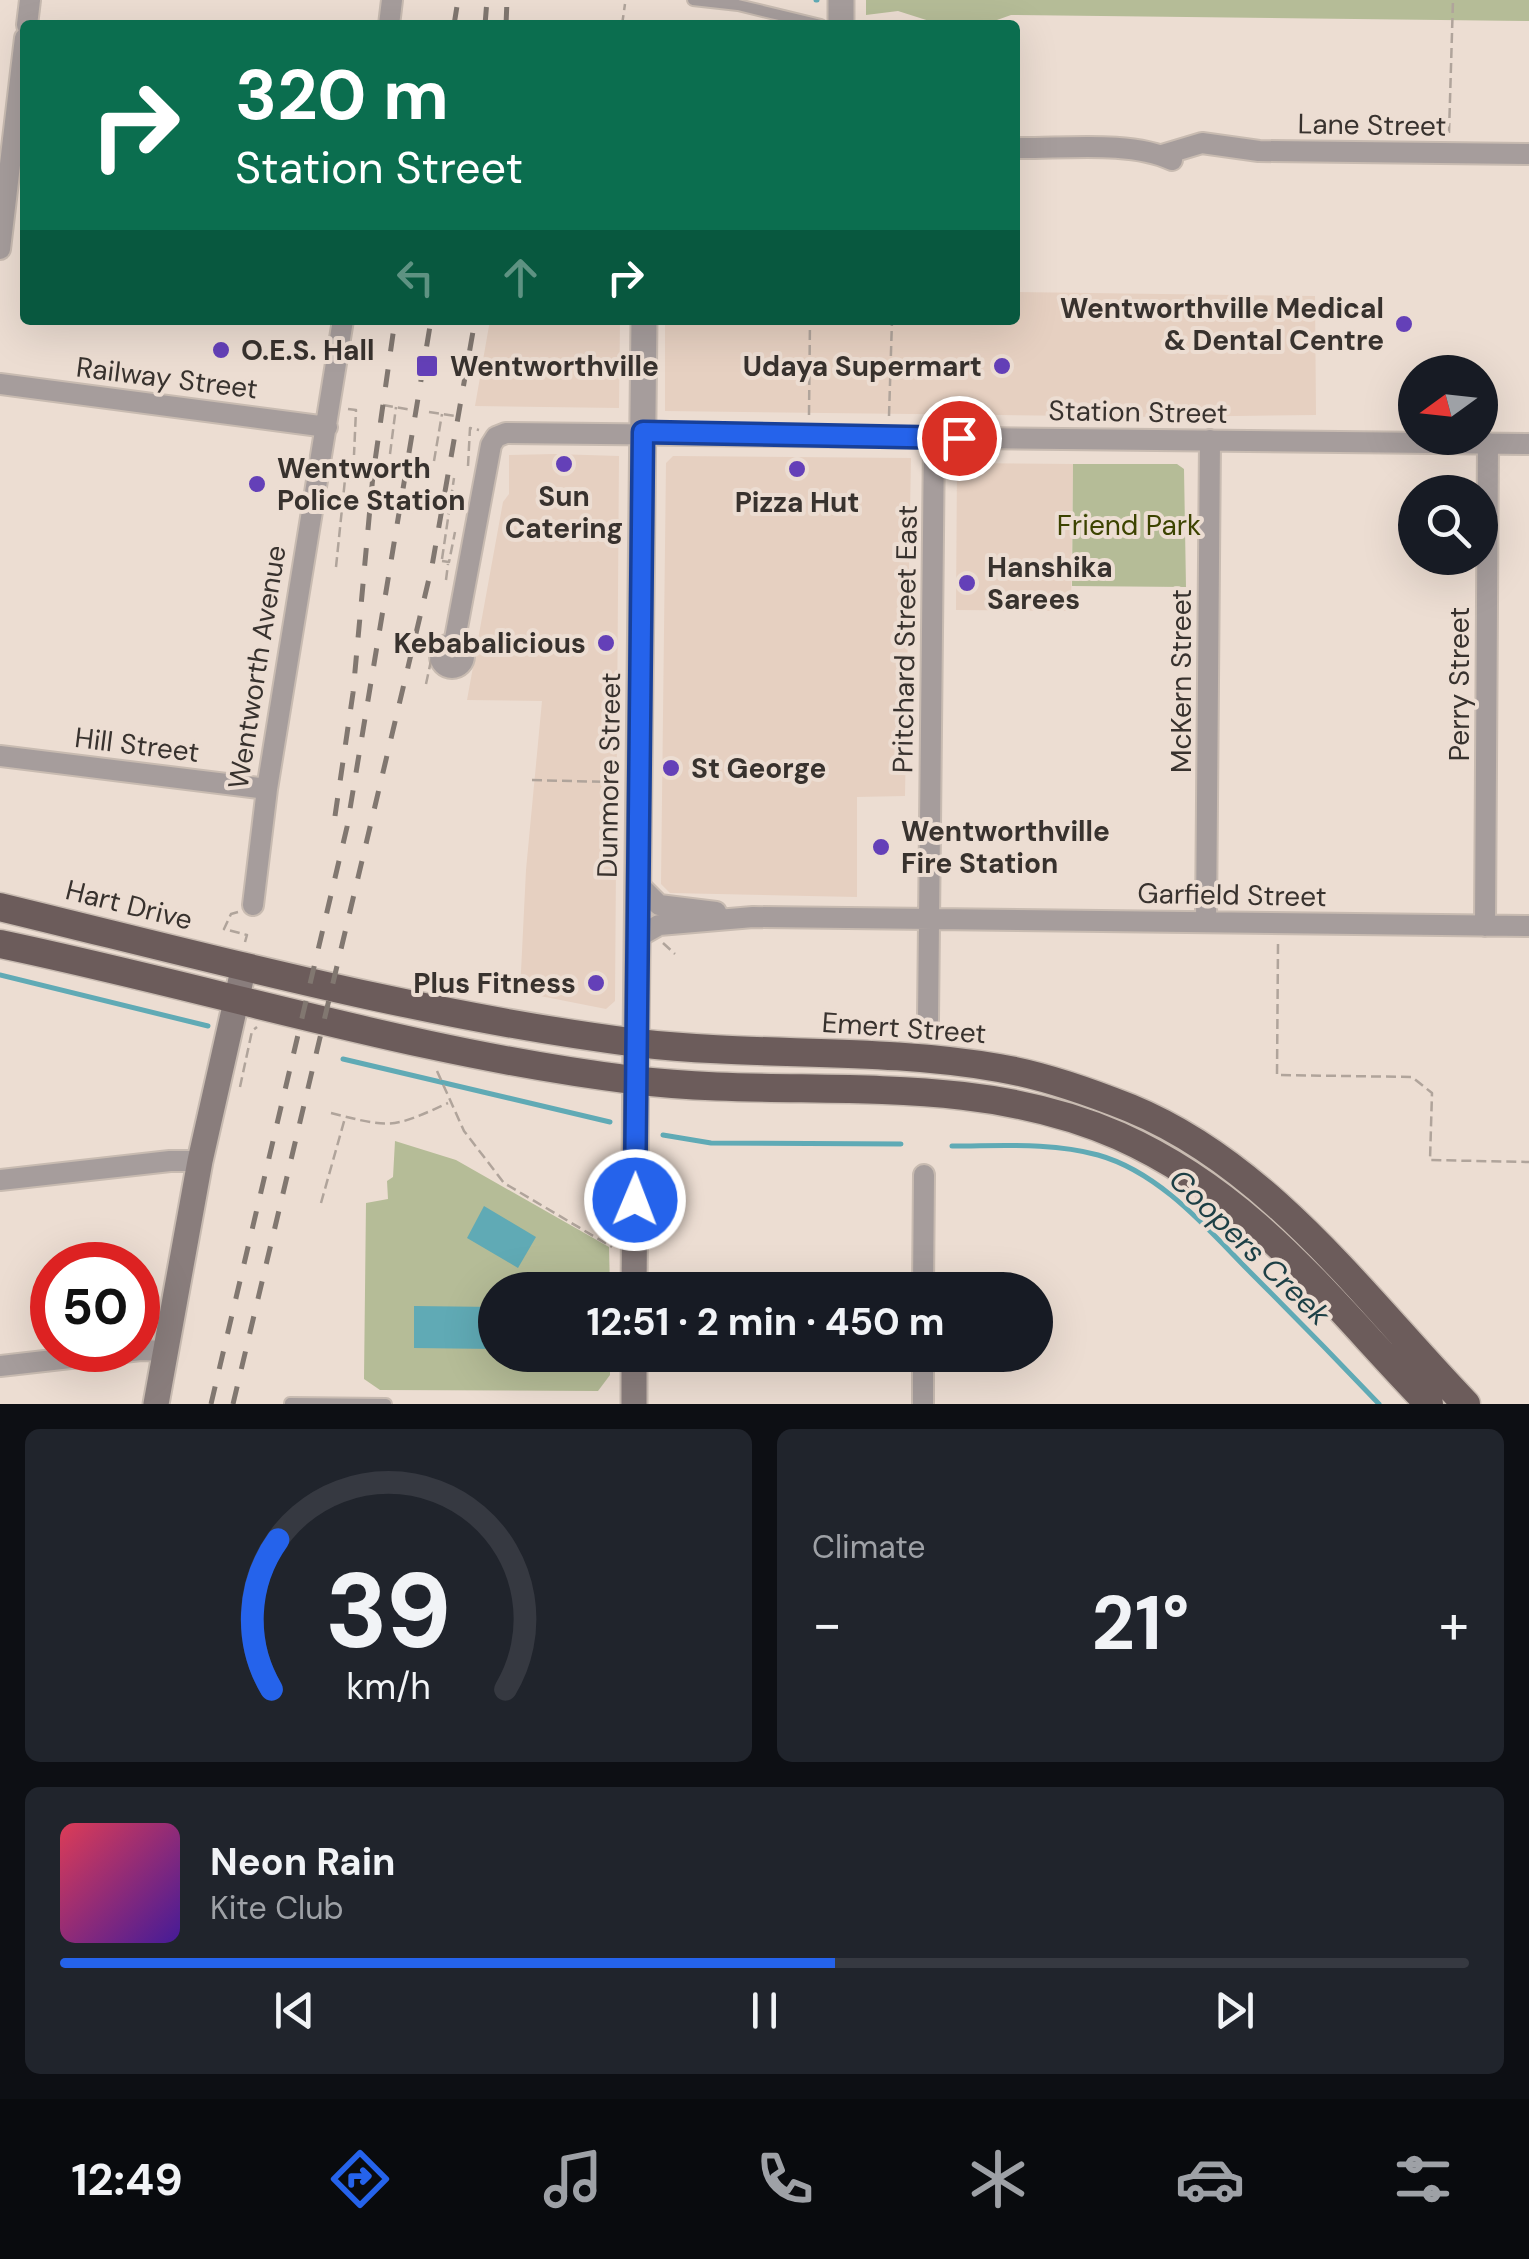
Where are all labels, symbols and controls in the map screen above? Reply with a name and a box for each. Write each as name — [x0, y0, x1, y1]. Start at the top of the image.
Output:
text: 320 m — [235, 50, 449, 141]
icon: right — [70, 60, 200, 190]
street label: Lane Street — [1297, 105, 1447, 145]
text: Station Street — [235, 138, 523, 197]
icon: left — [388, 250, 443, 305]
icon: ahead — [493, 250, 548, 305]
icon: right — [598, 250, 653, 305]
place label: Wentworthville Medical & Dental Centre — [1060, 290, 1384, 359]
marker: Wentworthville Medical & Dental Centre — [1393, 313, 1415, 335]
place label: O.E.S. Hall — [241, 332, 374, 369]
marker: O.E.S. Hall — [210, 339, 232, 361]
place label: Wentworthville — [450, 348, 659, 385]
place label: Udaya Supermart — [743, 348, 982, 385]
street label: Railway Street — [74, 349, 260, 407]
marker: Wentworthville — [414, 353, 440, 379]
marker: Udaya Supermart — [991, 355, 1013, 377]
north arrow — [1398, 355, 1498, 455]
map controls — [1398, 355, 1498, 575]
street label: Station Street — [1048, 392, 1228, 432]
pin — [917, 396, 1002, 481]
icon: arrive — [932, 411, 987, 466]
place label: Wentworth Police Station — [277, 450, 466, 519]
marker: Sun Catering — [553, 453, 575, 475]
marker: Pizza Hut — [786, 458, 808, 480]
marker: Wentworth Police Station — [246, 473, 268, 495]
button: search — [1398, 475, 1498, 575]
place label: Sun Catering — [505, 478, 623, 547]
place label: Pizza Hut — [735, 484, 859, 521]
street label: Pritchard Street East — [884, 505, 926, 773]
park label: Friend Park — [1057, 507, 1201, 544]
street label: Wentworth Avenue — [219, 543, 295, 791]
place label: Hanshika Sarees — [987, 549, 1113, 618]
marker: Hanshika Sarees — [956, 572, 978, 594]
street label: McKern Street — [1163, 589, 1200, 773]
street label: Perry Street — [1441, 607, 1478, 761]
place label: Kebabalicious — [394, 625, 586, 662]
marker: Kebabalicious — [595, 632, 617, 654]
street label: Dunmore Street — [589, 672, 629, 878]
street label: Hill Street — [73, 719, 201, 771]
place label: St George — [691, 750, 826, 787]
marker: St George — [660, 757, 682, 779]
place label: Wentworthville Fire Station — [901, 813, 1110, 882]
marker: Wentworthville Fire Station — [870, 836, 892, 858]
street label: Hart Drive — [62, 871, 196, 939]
street label: Garfield Street — [1137, 875, 1327, 915]
place label: Plus Fitness — [413, 965, 576, 1002]
marker: Plus Fitness — [585, 972, 607, 994]
street label: Emert Street — [821, 1004, 987, 1052]
position arrow — [583, 1148, 687, 1252]
water label: Coopers Creek — [1161, 1160, 1339, 1334]
speed limit sign: 50 — [30, 1242, 160, 1372]
text: 12:51 · 2 min · 450 m — [587, 1297, 945, 1347]
text: Climate — [812, 1526, 926, 1568]
text: 39 — [325, 1544, 452, 1679]
text: 21° — [1092, 1575, 1189, 1672]
text: − — [812, 1588, 842, 1660]
text: + — [1439, 1588, 1469, 1660]
text: km/h — [346, 1664, 431, 1710]
text: Neon Rain — [210, 1837, 395, 1887]
text: Kite Club — [210, 1887, 344, 1929]
icon: previous — [267, 1983, 322, 2038]
icon: pause — [737, 1983, 792, 2038]
icon: next — [1207, 1983, 1262, 2038]
icon: directions — [325, 2144, 395, 2214]
icon: music — [538, 2144, 608, 2214]
icon: phone — [750, 2144, 820, 2214]
icon: climate — [963, 2144, 1033, 2214]
icon: car — [1175, 2144, 1245, 2214]
icon: filters — [1388, 2144, 1458, 2214]
text: 12:49 — [71, 2150, 183, 2209]

